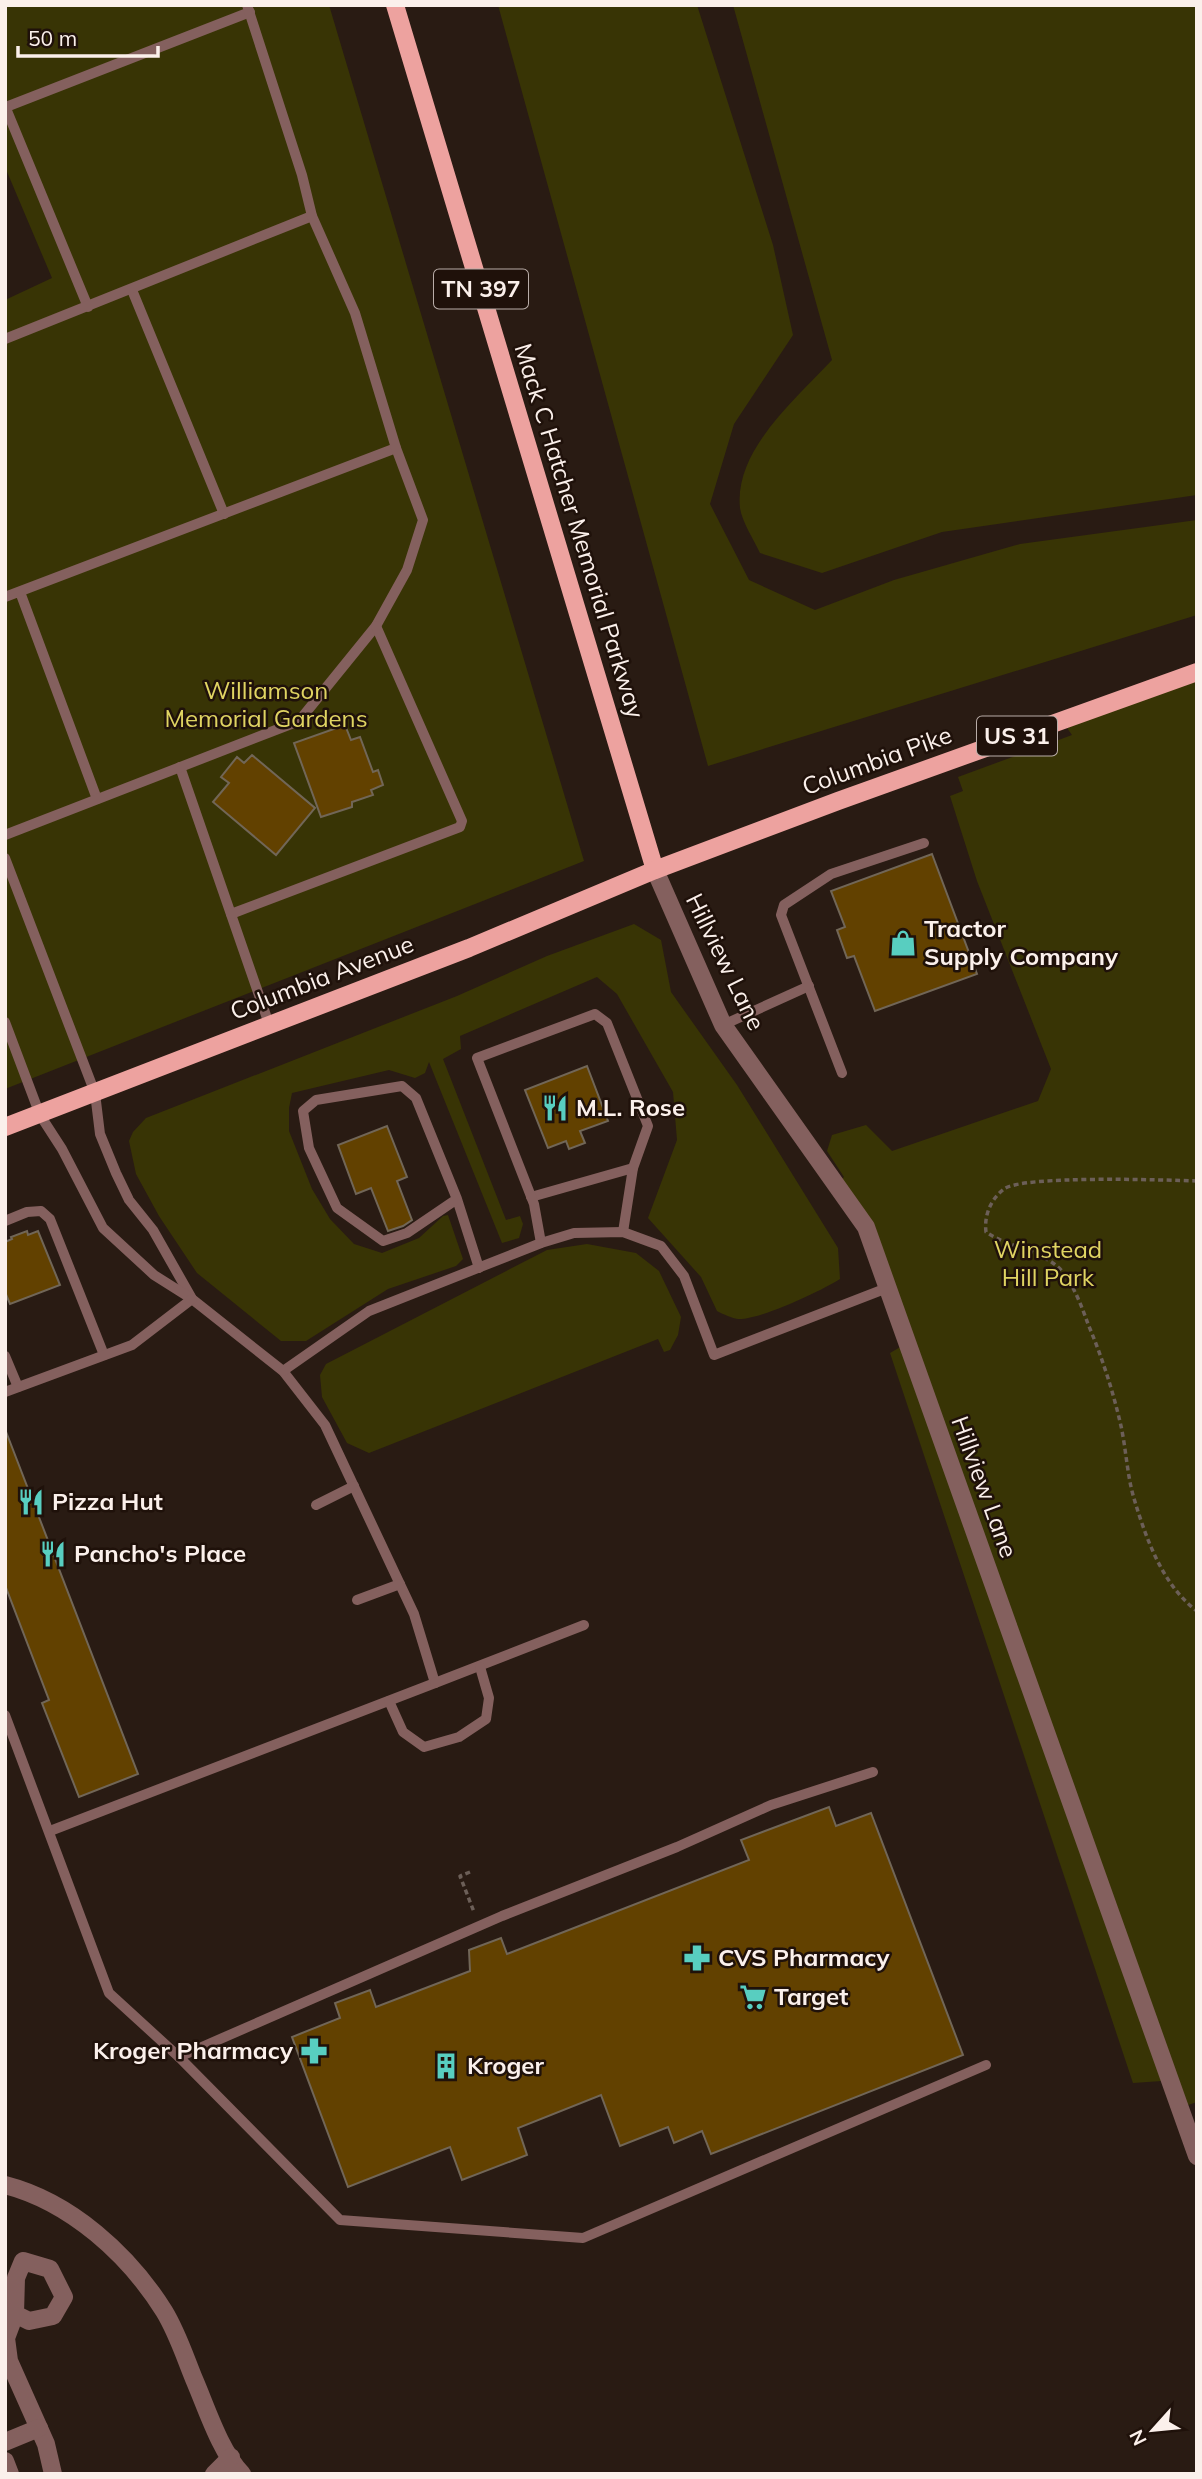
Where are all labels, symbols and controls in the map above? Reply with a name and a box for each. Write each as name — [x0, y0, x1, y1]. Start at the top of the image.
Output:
scale bar — [18, 14, 158, 58]
text: 50 m — [28, 25, 77, 51]
road number: TN 397 — [434, 270, 528, 308]
street label: Mack C Hatcher Memorial Parkway — [509, 340, 651, 722]
park label: Williamson Memorial Gardens — [164, 675, 368, 733]
road number: US 31 — [977, 716, 1057, 756]
street label: Columbia Pike — [798, 719, 956, 801]
street label: Hillview Lane — [680, 888, 772, 1035]
place label: Tractor Supply Company — [924, 913, 1119, 971]
street label: Columbia Avenue — [226, 928, 418, 1026]
shop icon: Tractor Supply Company — [888, 928, 918, 958]
place label: M.L. Rose — [576, 1092, 685, 1122]
restaurant icon: M.L. Rose — [540, 1093, 570, 1123]
park label: Winstead Hill Park — [994, 1234, 1102, 1292]
street label: Hillview Lane — [945, 1412, 1024, 1562]
place label: Pizza Hut — [52, 1486, 163, 1516]
restaurant icon: Pizza Hut — [16, 1487, 46, 1517]
place label: Pancho's Place — [74, 1538, 246, 1568]
restaurant icon: Pancho's Place — [38, 1539, 68, 1569]
place label: CVS Pharmacy — [718, 1942, 891, 1972]
pharmacy icon: CVS Pharmacy — [682, 1943, 712, 1973]
place label: Target — [774, 1981, 848, 2011]
supermarket icon: Target — [738, 1982, 768, 2012]
place label: Kroger Pharmacy — [93, 2035, 294, 2065]
pharmacy icon: Kroger Pharmacy — [299, 2036, 329, 2066]
place label: Kroger — [467, 2050, 545, 2080]
building icon: Kroger — [431, 2051, 461, 2081]
north arrow — [1118, 2395, 1188, 2465]
text: N — [1124, 2426, 1152, 2450]

